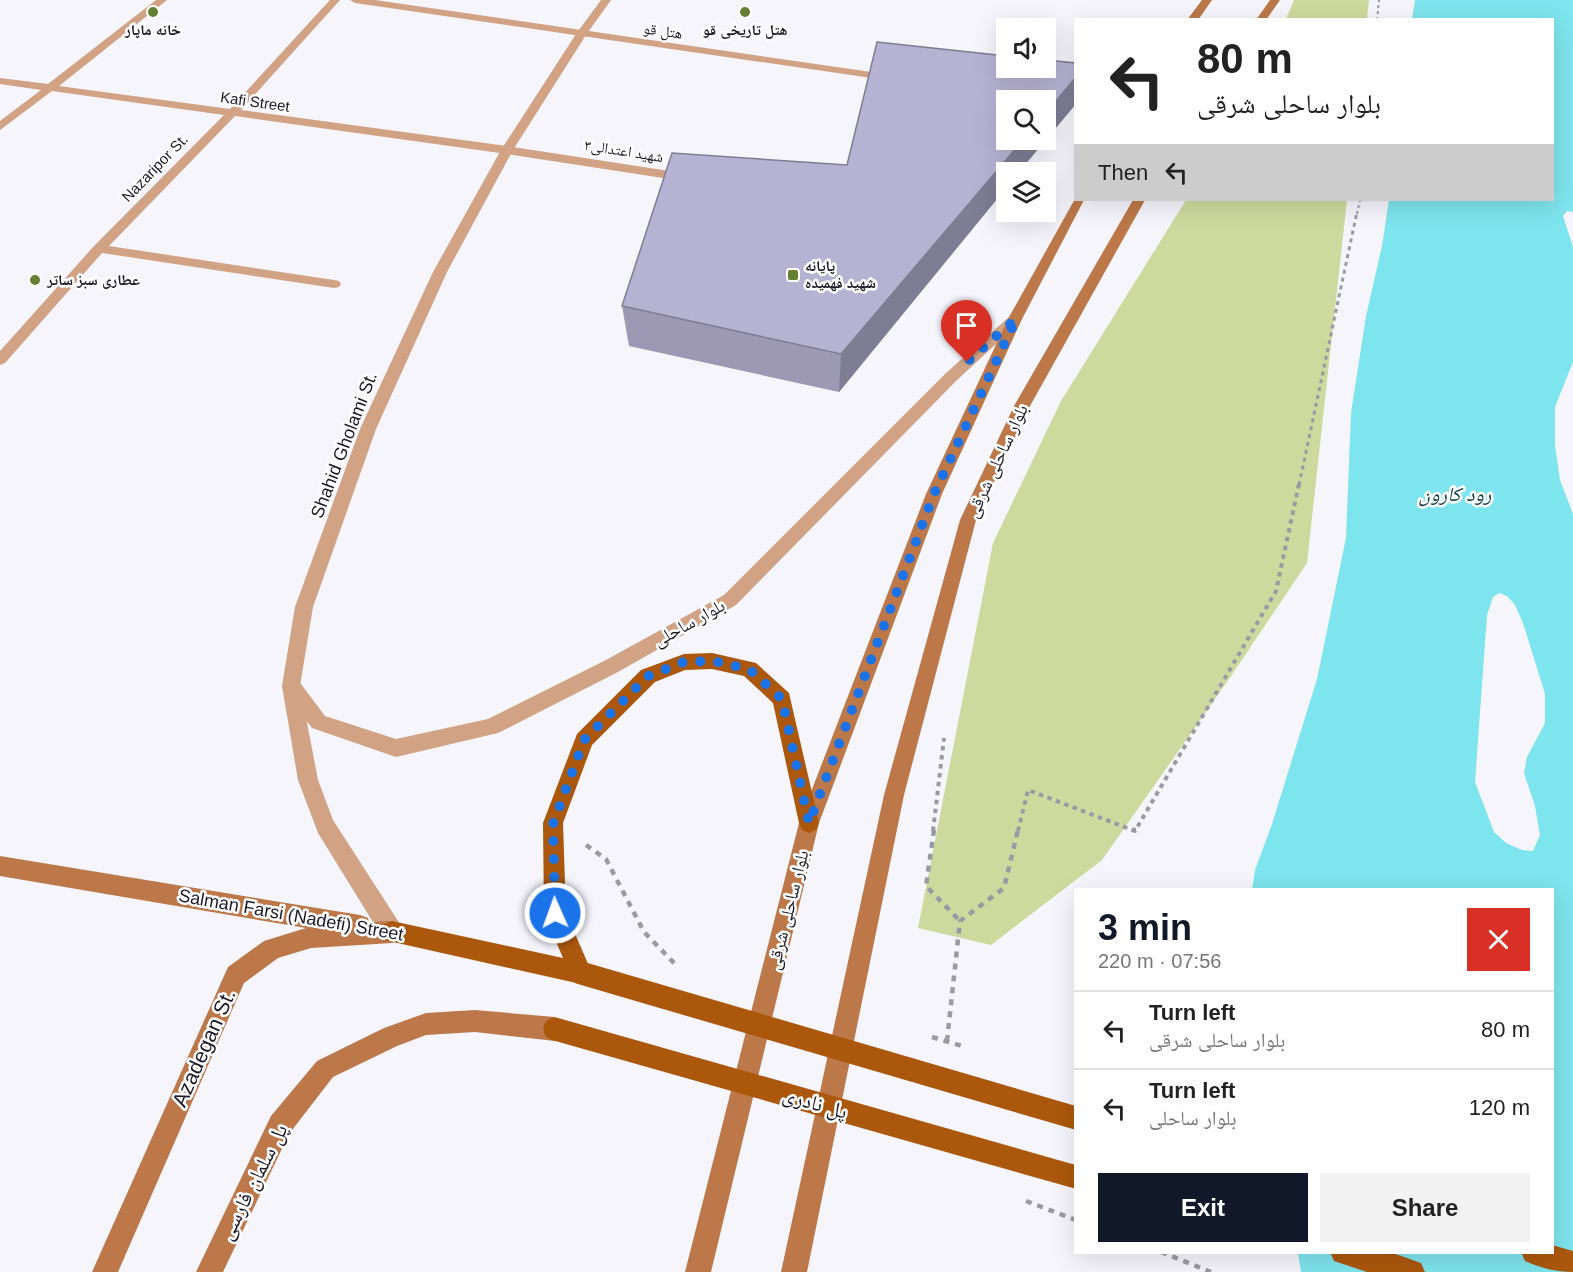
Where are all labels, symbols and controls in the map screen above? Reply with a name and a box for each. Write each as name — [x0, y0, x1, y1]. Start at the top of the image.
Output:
marker: خانه ماپار — [146, 5, 160, 19]
marker: هتل تاریخی قو — [738, 5, 752, 19]
map controls — [996, 18, 1056, 222]
button: sound — [996, 18, 1056, 78]
street label: هتل قو — [642, 19, 684, 44]
place label: خانه ماپار — [124, 21, 181, 39]
place label: هتل تاریخی قو — [703, 21, 787, 39]
text: 80 m — [1197, 35, 1293, 82]
icon: left — [1098, 42, 1176, 120]
street label: Kafi Street — [219, 88, 292, 115]
text: بلوار ساحلی شرقی — [1197, 89, 1381, 119]
button: search — [996, 90, 1056, 150]
street label: Nazaripor St. — [118, 130, 191, 205]
street label: شهید اعتدالی۳ — [583, 136, 665, 167]
icon: left — [1160, 156, 1193, 189]
text: Then — [1098, 160, 1148, 185]
button: layers — [996, 162, 1056, 222]
place label: پایانه شهید فهمیده — [805, 257, 876, 292]
marker: پایانه شهید فهمیده — [786, 268, 800, 282]
place label: عطاری سبز ساتر — [46, 271, 140, 289]
marker: عطاری سبز ساتر — [28, 273, 42, 287]
pin — [941, 300, 992, 362]
icon: arrive — [950, 309, 983, 342]
street label: Shahid Gholami St. — [307, 369, 381, 521]
street label: بلوار ساحلی شرقی — [962, 401, 1033, 521]
water label: رود کارون — [1418, 483, 1492, 507]
street label: بلوار ساحلی — [650, 595, 729, 652]
street label: بلوار ساحلی شرقی — [763, 848, 814, 972]
position arrow — [523, 881, 587, 945]
street label: Salman Farsi (Nadefi) Street — [177, 885, 405, 945]
text: 3 min — [1098, 907, 1192, 948]
button: close — [1467, 908, 1530, 971]
text: 220 m · 07:56 — [1098, 950, 1221, 972]
street label: Azadegan St. — [167, 986, 240, 1110]
text: Turn left — [1149, 1000, 1235, 1025]
icon: left — [1098, 1014, 1131, 1047]
text: 80 m — [1481, 1017, 1530, 1042]
text: بلوار ساحلی شرقی — [1149, 1029, 1285, 1051]
text: Turn left — [1149, 1078, 1235, 1103]
street label: پل نادری — [780, 1082, 850, 1125]
icon: left — [1098, 1092, 1131, 1125]
text: 120 m — [1469, 1095, 1530, 1120]
text: بلوار ساحلی — [1149, 1107, 1236, 1129]
street label: پل سلمان فارسی — [213, 1120, 293, 1244]
button: Exit — [1098, 1173, 1308, 1242]
button: Share — [1320, 1173, 1530, 1242]

